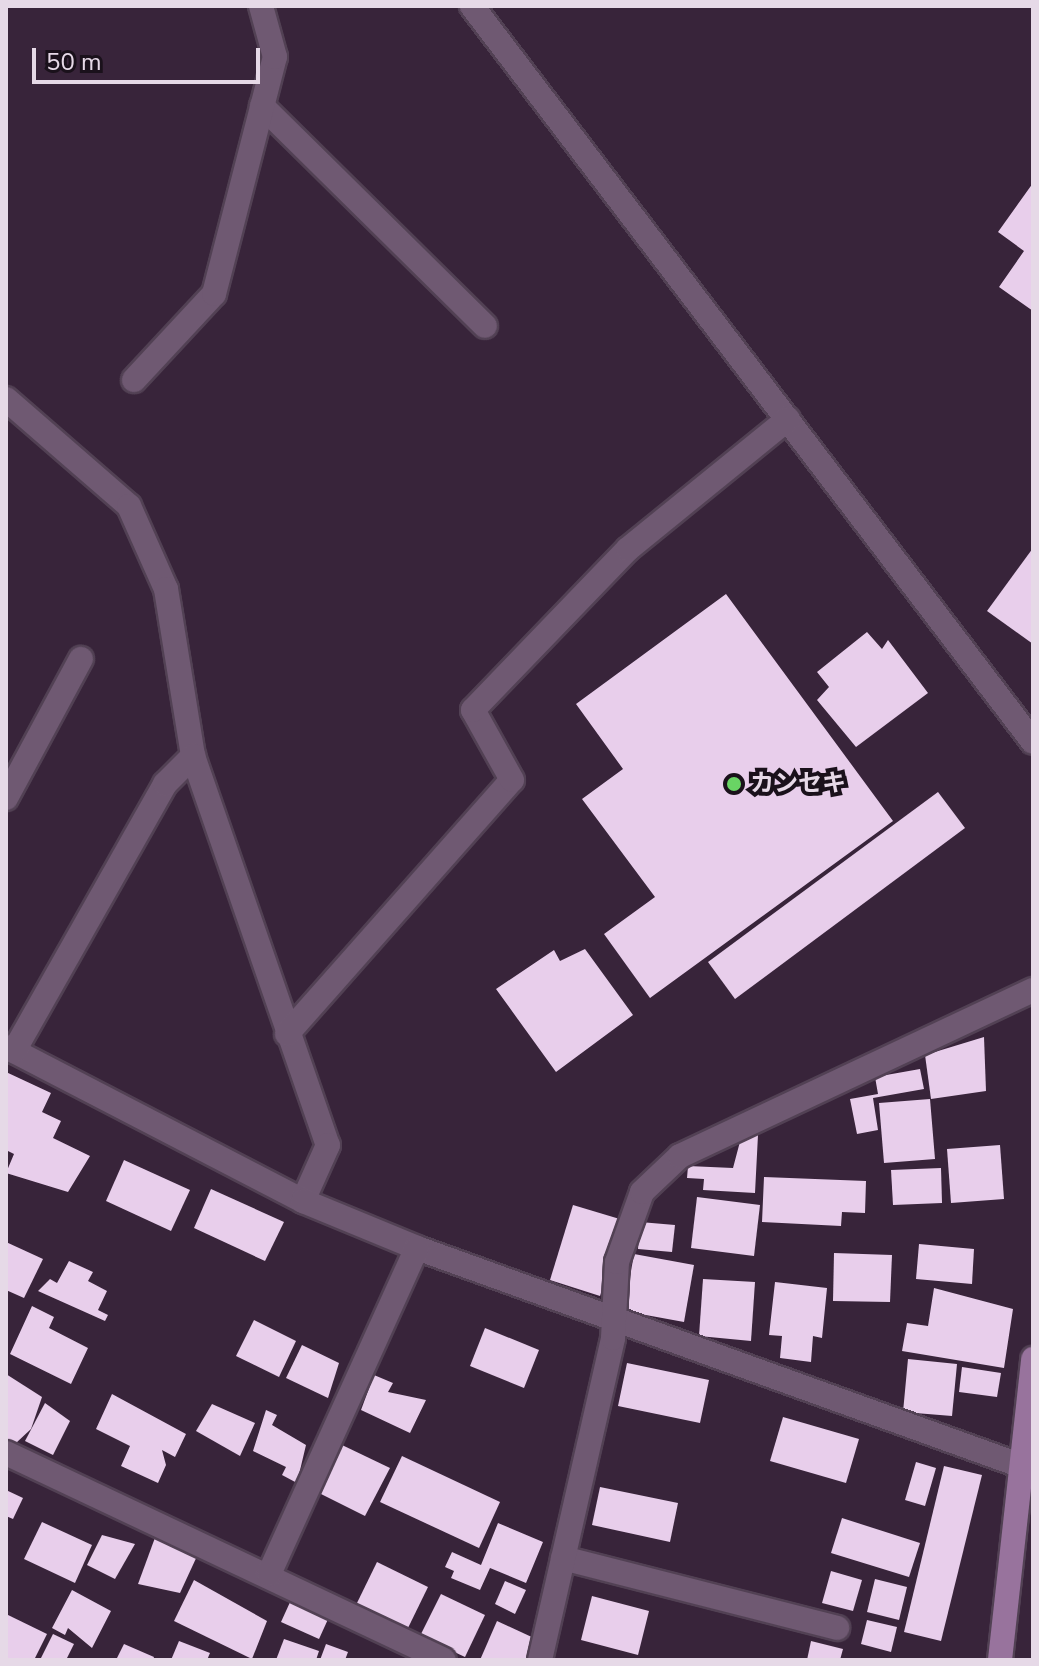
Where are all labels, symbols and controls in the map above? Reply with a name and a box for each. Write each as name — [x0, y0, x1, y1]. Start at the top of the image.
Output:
scale bar — [36, 32, 264, 82]
text: 50 m — [46, 46, 102, 78]
place label: カンセキ — [750, 770, 846, 798]
marker: カンセキ — [725, 775, 743, 793]

